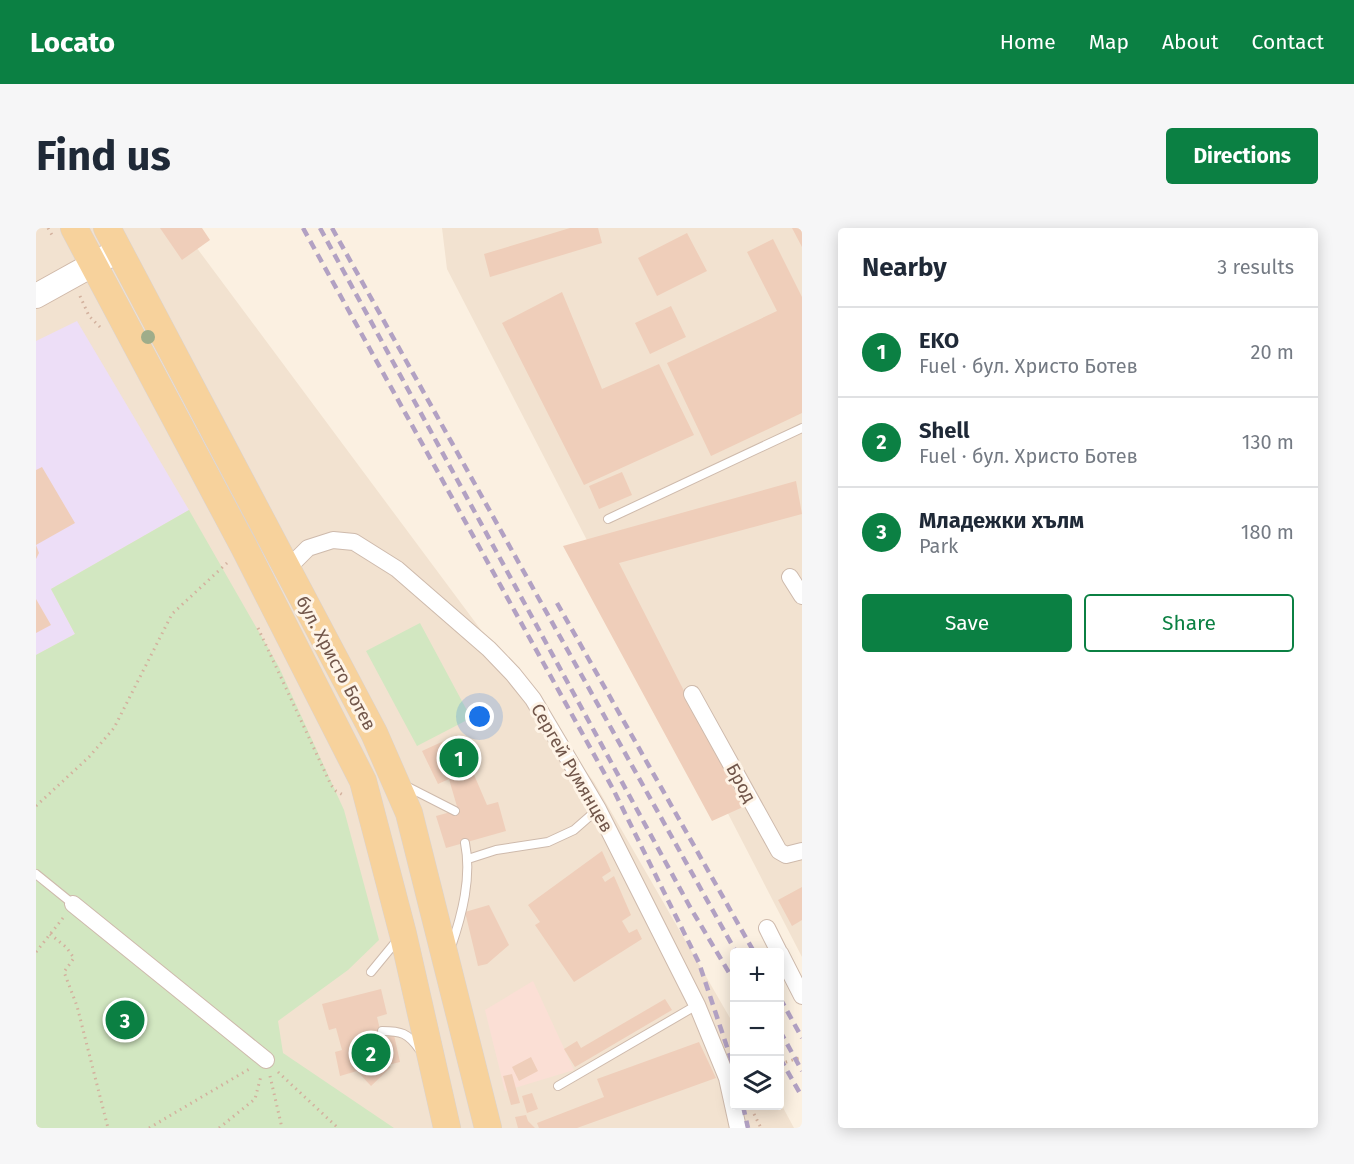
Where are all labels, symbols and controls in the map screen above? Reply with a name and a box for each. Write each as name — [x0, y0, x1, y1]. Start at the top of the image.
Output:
text: Locato — [30, 26, 115, 59]
text: Home — [1000, 29, 1056, 55]
text: Map — [1089, 29, 1129, 55]
text: About — [1162, 29, 1219, 55]
text: Contact — [1252, 29, 1324, 55]
button: Directions — [1166, 128, 1318, 184]
text: Find us — [36, 131, 171, 181]
text: Nearby — [862, 252, 947, 283]
text: 3 results — [1217, 255, 1294, 279]
text: EKO — [919, 327, 959, 354]
text: 1 — [877, 340, 886, 364]
text: 20 m — [1251, 340, 1294, 364]
text: Fuel · бул. Христо Ботев — [919, 354, 1138, 378]
text: Shell — [919, 417, 970, 444]
text: 2 — [876, 430, 887, 454]
text: 130 m — [1242, 430, 1294, 454]
text: Fuel · бул. Христо Ботев — [919, 444, 1138, 468]
text: Младежки хълм — [919, 507, 1084, 534]
text: 3 — [876, 520, 887, 544]
text: 180 m — [1241, 520, 1294, 544]
text: Park — [919, 534, 958, 558]
street label: бул. Христо Ботев — [291, 592, 381, 734]
button: Save — [862, 594, 1072, 652]
button: Share — [1084, 594, 1294, 652]
street label: Сергей Румянцев — [526, 700, 618, 836]
your location — [465, 702, 494, 731]
pin: 1 — [440, 736, 478, 780]
street label: Брод — [721, 760, 761, 806]
map controls — [730, 948, 784, 1110]
button: + — [730, 948, 784, 1002]
pin: 3 — [106, 998, 145, 1042]
button: − — [730, 1002, 784, 1056]
pin: 2 — [352, 1030, 390, 1076]
button: layers — [730, 1056, 784, 1110]

